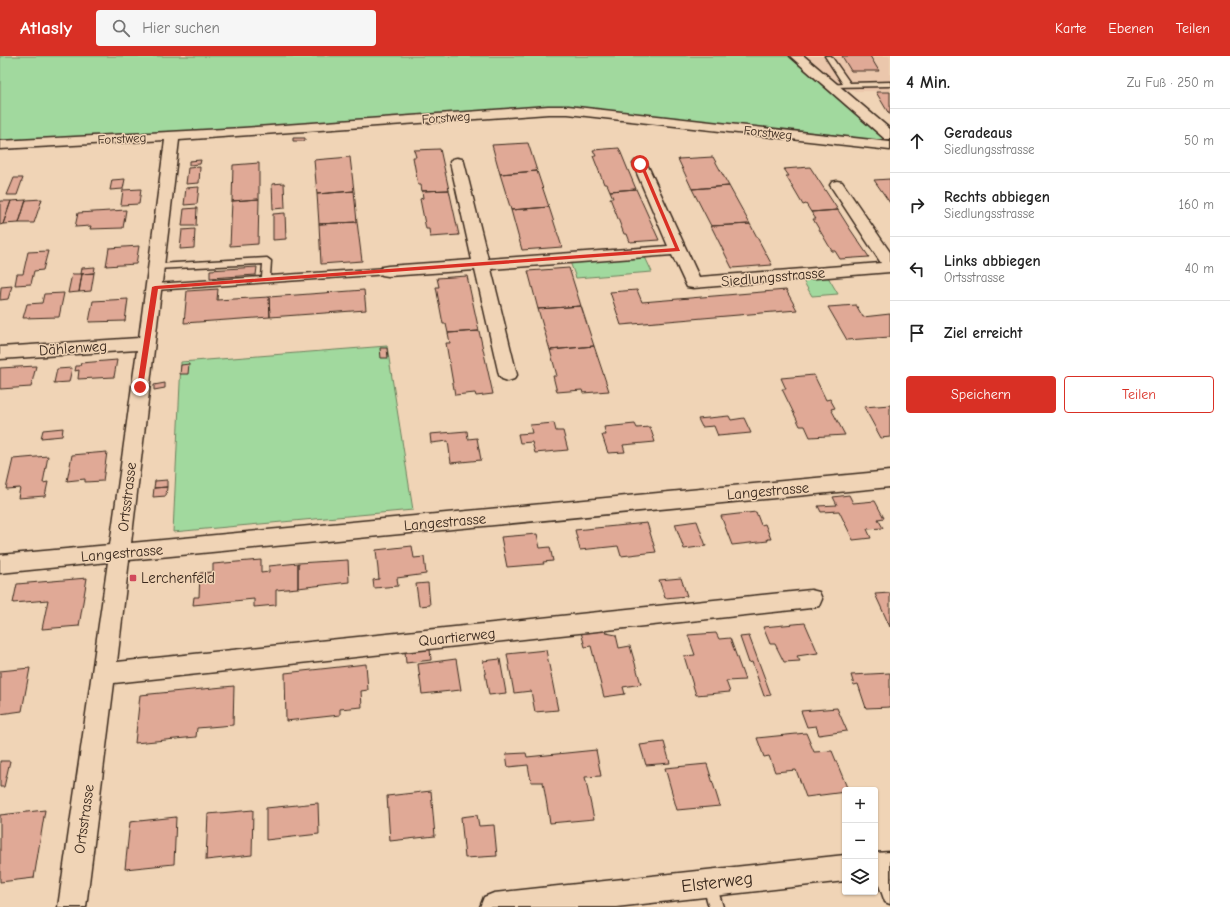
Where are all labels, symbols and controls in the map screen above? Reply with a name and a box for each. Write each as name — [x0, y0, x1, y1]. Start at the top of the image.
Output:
search box — [96, 10, 376, 46]
text: Atlasly — [20, 17, 72, 39]
icon: search — [110, 17, 132, 39]
text: Hier suchen — [142, 19, 220, 37]
text: Karte — [1055, 20, 1086, 37]
text: Ebenen — [1108, 20, 1154, 37]
text: Teilen — [1176, 20, 1210, 37]
text: 4 Min. — [906, 73, 950, 92]
text: Zu Fuß · 250 m — [1127, 75, 1214, 90]
street label: Forstweg — [421, 108, 471, 127]
street label: Forstweg — [743, 122, 793, 143]
text: Geradeaus — [944, 124, 1012, 142]
street label: Forstweg — [97, 130, 147, 147]
icon: ahead — [906, 130, 928, 152]
text: 50 m — [1184, 133, 1214, 148]
text: Siedlungsstrasse — [944, 142, 1035, 157]
route start — [631, 155, 649, 173]
text: Rechts abbiegen — [944, 188, 1050, 206]
icon: right — [906, 194, 928, 216]
text: 160 m — [1179, 197, 1214, 212]
text: Siedlungsstrasse — [944, 206, 1035, 221]
text: Links abbiegen — [944, 252, 1041, 270]
icon: left — [906, 258, 928, 280]
text: 40 m — [1185, 261, 1214, 276]
street label: Siedlungsstrasse — [720, 263, 826, 291]
text: Ortsstrasse — [944, 270, 1005, 285]
icon: arrive — [906, 322, 928, 344]
text: Ziel erreicht — [944, 324, 1022, 342]
street label: Dählenweg — [38, 337, 108, 359]
button: Speichern — [906, 376, 1056, 413]
button: Teilen — [1064, 376, 1214, 413]
route end — [131, 378, 149, 396]
street label: Ortsstrasse — [114, 461, 140, 533]
street label: Langestrasse — [726, 478, 810, 504]
street label: Langestrasse — [403, 509, 487, 535]
street label: Langestrasse — [80, 540, 164, 566]
place label: Lerchenfeld — [141, 569, 215, 587]
marker: Lerchenfeld — [128, 573, 138, 583]
street label: Quartierweg — [418, 624, 496, 650]
street label: Ortsstrasse — [70, 783, 98, 855]
map controls — [842, 787, 878, 895]
button: + — [842, 787, 878, 823]
button: − — [842, 823, 878, 859]
button: layers — [842, 859, 878, 895]
street label: Elsterweg — [680, 868, 754, 897]

